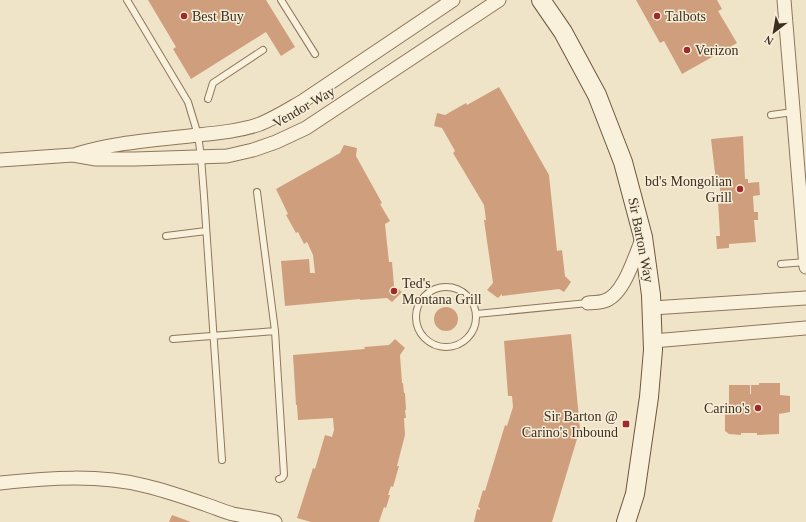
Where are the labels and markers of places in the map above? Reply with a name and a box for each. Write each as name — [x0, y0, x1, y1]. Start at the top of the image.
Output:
place label: Best Buy — [192, 9, 244, 24]
place label: Talbots — [665, 9, 706, 24]
marker: Best Buy — [179, 11, 189, 21]
marker: Talbots — [652, 11, 662, 21]
place label: Verizon — [695, 43, 739, 58]
marker: Verizon — [682, 45, 692, 55]
place label: bd's Mongolian Grill — [645, 174, 732, 205]
marker: bd's Mongolian Grill — [735, 184, 745, 194]
place label: Ted's Montana Grill — [402, 276, 482, 307]
marker: Ted's Montana Grill — [389, 286, 399, 296]
place label: Carino's — [704, 401, 750, 416]
marker: Carino's — [753, 403, 763, 413]
place label: Sir Barton @ Carino's Inbound — [522, 409, 618, 440]
marker: Sir Barton @ Carino's Inbound — [621, 419, 631, 429]

